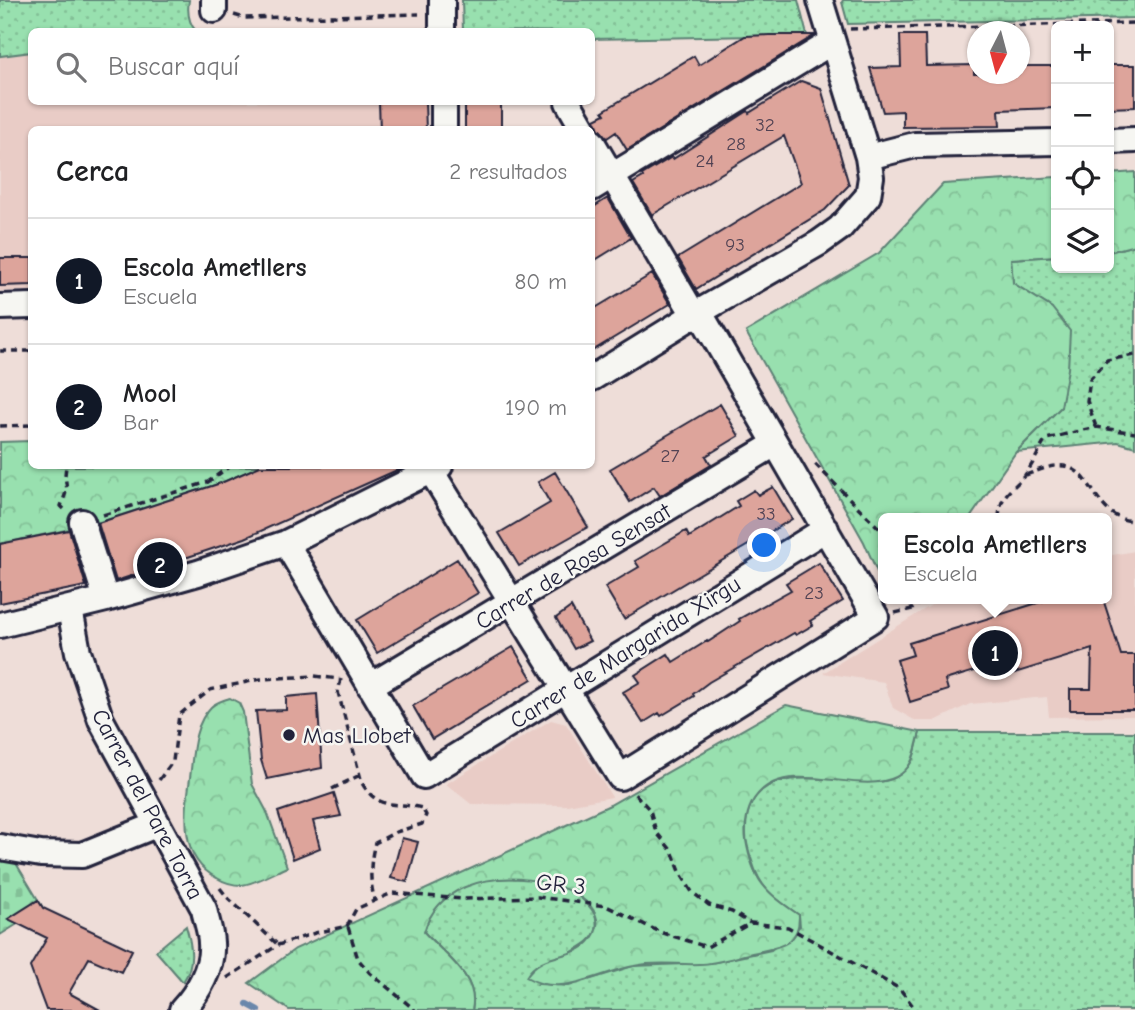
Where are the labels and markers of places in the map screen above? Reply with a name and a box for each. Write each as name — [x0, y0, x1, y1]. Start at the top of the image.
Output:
pin: 2 — [137, 539, 183, 591]
pin: 1 — [972, 627, 1018, 679]
place label: Mas Llobet — [303, 722, 412, 749]
marker: Mas Llobet — [281, 727, 297, 743]

